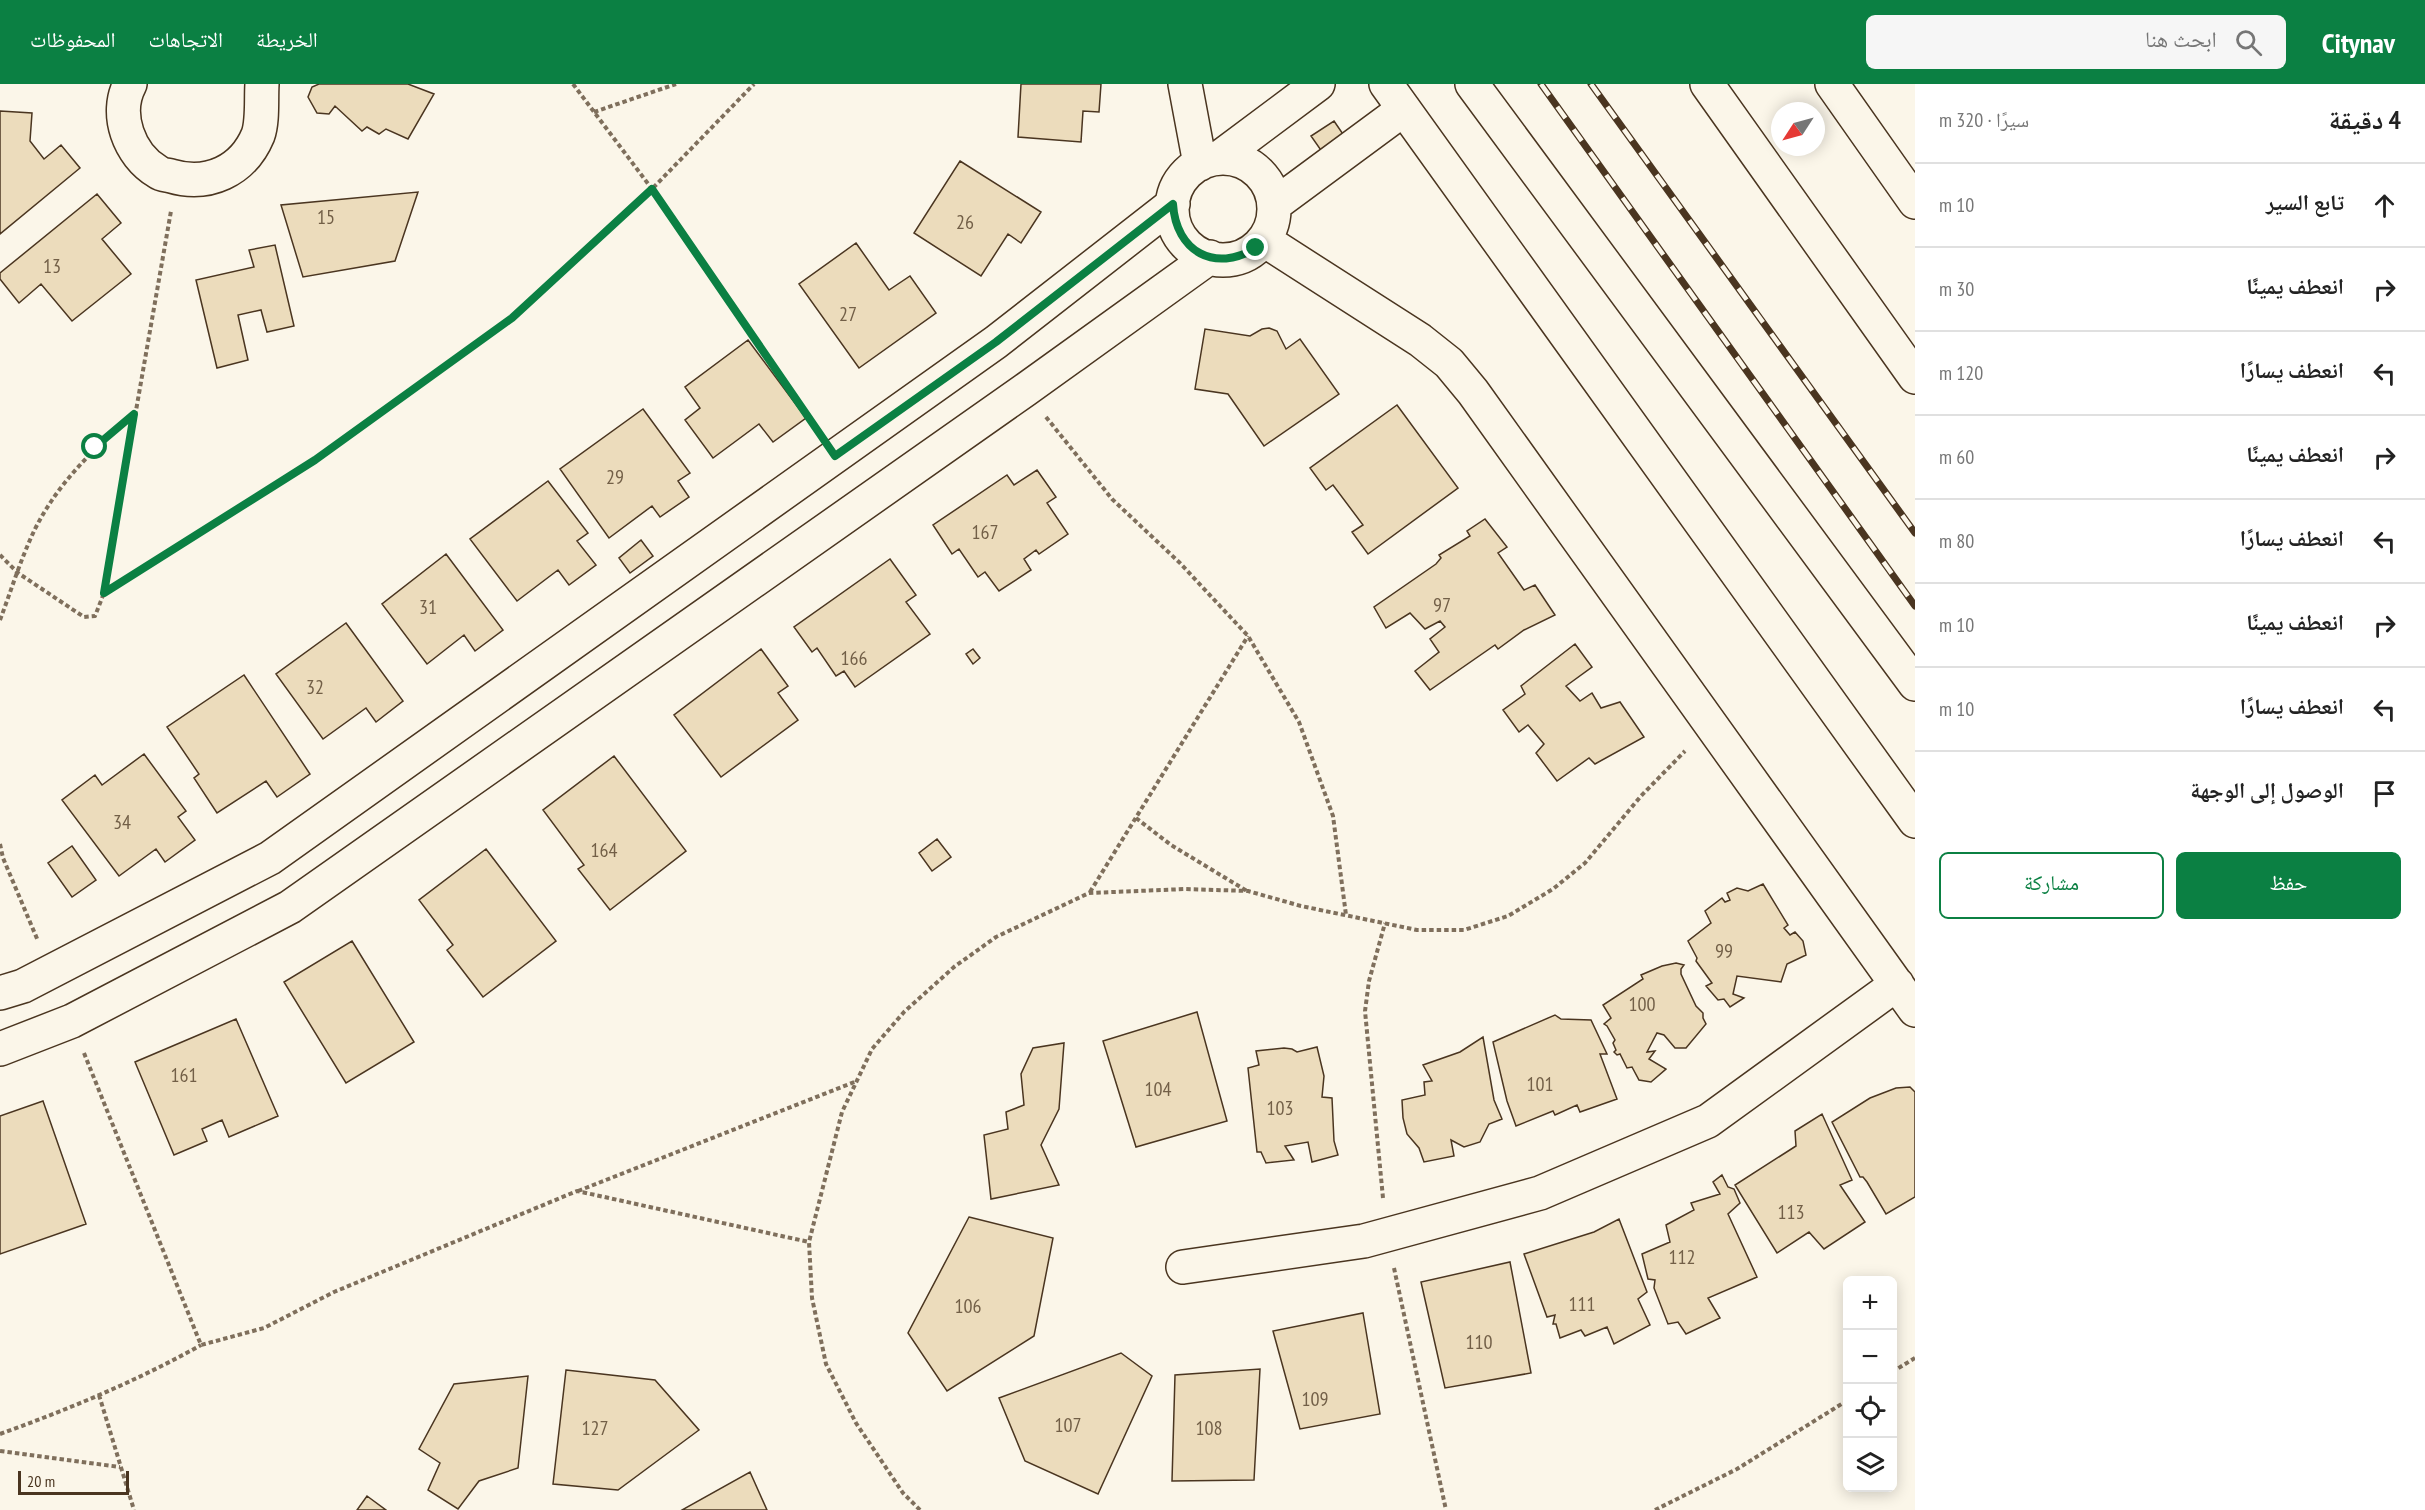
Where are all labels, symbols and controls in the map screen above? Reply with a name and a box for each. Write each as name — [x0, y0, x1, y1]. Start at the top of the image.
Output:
search box — [1866, 15, 2286, 69]
text: Citynav — [2322, 24, 2395, 61]
text: ابحث هنا — [2145, 25, 2217, 53]
text: المحفوظات — [30, 26, 115, 53]
text: الاتجاهات — [148, 26, 223, 53]
text: الخريطة — [256, 26, 318, 53]
icon: search — [2232, 26, 2265, 59]
north arrow — [1771, 102, 1825, 156]
text: 4 دقيقة — [2329, 103, 2401, 136]
text: سيرًا · 320 m — [1939, 107, 2029, 133]
text: تابع السير — [2266, 188, 2344, 216]
icon: ahead — [2368, 189, 2401, 222]
text: 10 m — [1939, 192, 1974, 218]
house number: 15 — [317, 204, 335, 230]
house number: 26 — [956, 209, 974, 235]
route end — [1242, 234, 1268, 260]
house number: 13 — [43, 253, 61, 279]
text: انعطف يمينًا — [2246, 272, 2344, 300]
icon: right — [2368, 273, 2401, 306]
text: 30 m — [1939, 276, 1974, 302]
house number: 27 — [839, 301, 857, 327]
text: انعطف يسارًا — [2240, 356, 2344, 384]
icon: left — [2368, 357, 2401, 390]
text: 120 m — [1939, 360, 1983, 386]
route start — [81, 433, 107, 459]
text: انعطف يمينًا — [2246, 440, 2344, 468]
icon: right — [2368, 441, 2401, 474]
text: 60 m — [1939, 444, 1974, 470]
house number: 29 — [606, 464, 624, 490]
house number: 167 — [972, 519, 999, 545]
text: انعطف يسارًا — [2240, 524, 2344, 552]
icon: left — [2368, 525, 2401, 558]
text: 80 m — [1939, 528, 1974, 554]
house number: 97 — [1433, 592, 1451, 618]
house number: 31 — [419, 594, 437, 620]
text: انعطف يمينًا — [2246, 608, 2344, 636]
icon: right — [2368, 609, 2401, 642]
text: 10 m — [1939, 612, 1974, 638]
house number: 166 — [841, 645, 868, 671]
house number: 32 — [306, 674, 324, 700]
text: انعطف يسارًا — [2240, 692, 2344, 720]
icon: left — [2368, 693, 2401, 726]
text: 10 m — [1939, 696, 1974, 722]
text: الوصول إلى الوجهة — [2190, 776, 2344, 804]
icon: arrive — [2368, 777, 2401, 810]
house number: 34 — [113, 809, 131, 835]
house number: 164 — [591, 837, 618, 863]
button: مشاركة — [1939, 852, 2164, 919]
button: حفظ — [2176, 852, 2401, 919]
house number: 99 — [1715, 938, 1733, 964]
house number: 100 — [1629, 991, 1656, 1017]
house number: 161 — [171, 1062, 198, 1088]
house number: 101 — [1527, 1071, 1554, 1097]
house number: 104 — [1145, 1076, 1172, 1102]
house number: 103 — [1267, 1095, 1294, 1121]
house number: 113 — [1778, 1199, 1805, 1225]
house number: 112 — [1669, 1244, 1696, 1270]
map controls — [1843, 1276, 1897, 1492]
button: + — [1843, 1276, 1897, 1330]
house number: 111 — [1569, 1291, 1596, 1317]
house number: 106 — [955, 1293, 982, 1319]
house number: 110 — [1466, 1329, 1493, 1355]
button: − — [1843, 1330, 1897, 1384]
button: locate — [1843, 1384, 1897, 1438]
house number: 109 — [1302, 1386, 1329, 1412]
house number: 107 — [1055, 1412, 1082, 1438]
house number: 127 — [582, 1415, 609, 1441]
house number: 108 — [1196, 1415, 1223, 1441]
button: layers — [1843, 1438, 1897, 1492]
scale bar — [18, 1468, 129, 1496]
text: 20 m — [27, 1471, 55, 1491]

